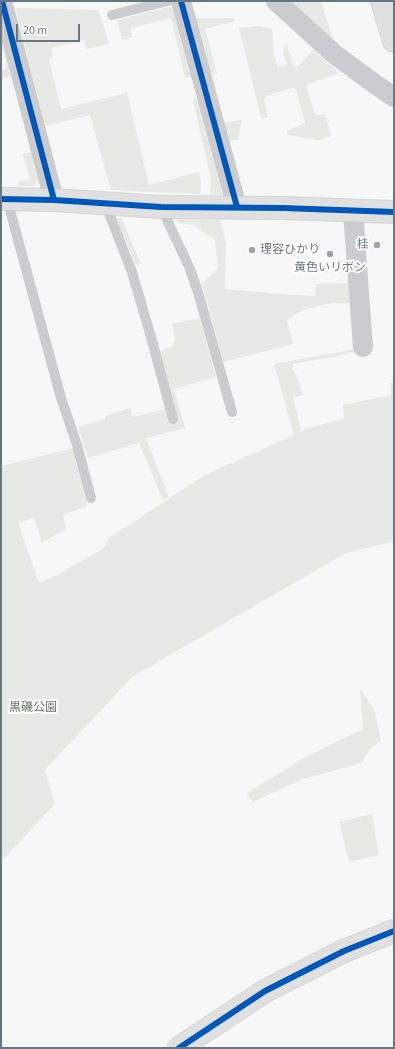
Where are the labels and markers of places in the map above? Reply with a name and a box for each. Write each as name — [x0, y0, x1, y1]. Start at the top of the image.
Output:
place label: 桂 — [357, 238, 369, 252]
marker: 桂 — [372, 240, 382, 250]
place label: 理容ひかり — [260, 243, 320, 257]
marker: 理容ひかり — [247, 245, 257, 255]
marker: 黄色いリボン — [325, 249, 335, 259]
place label: 黄色いリボン — [294, 261, 366, 275]

